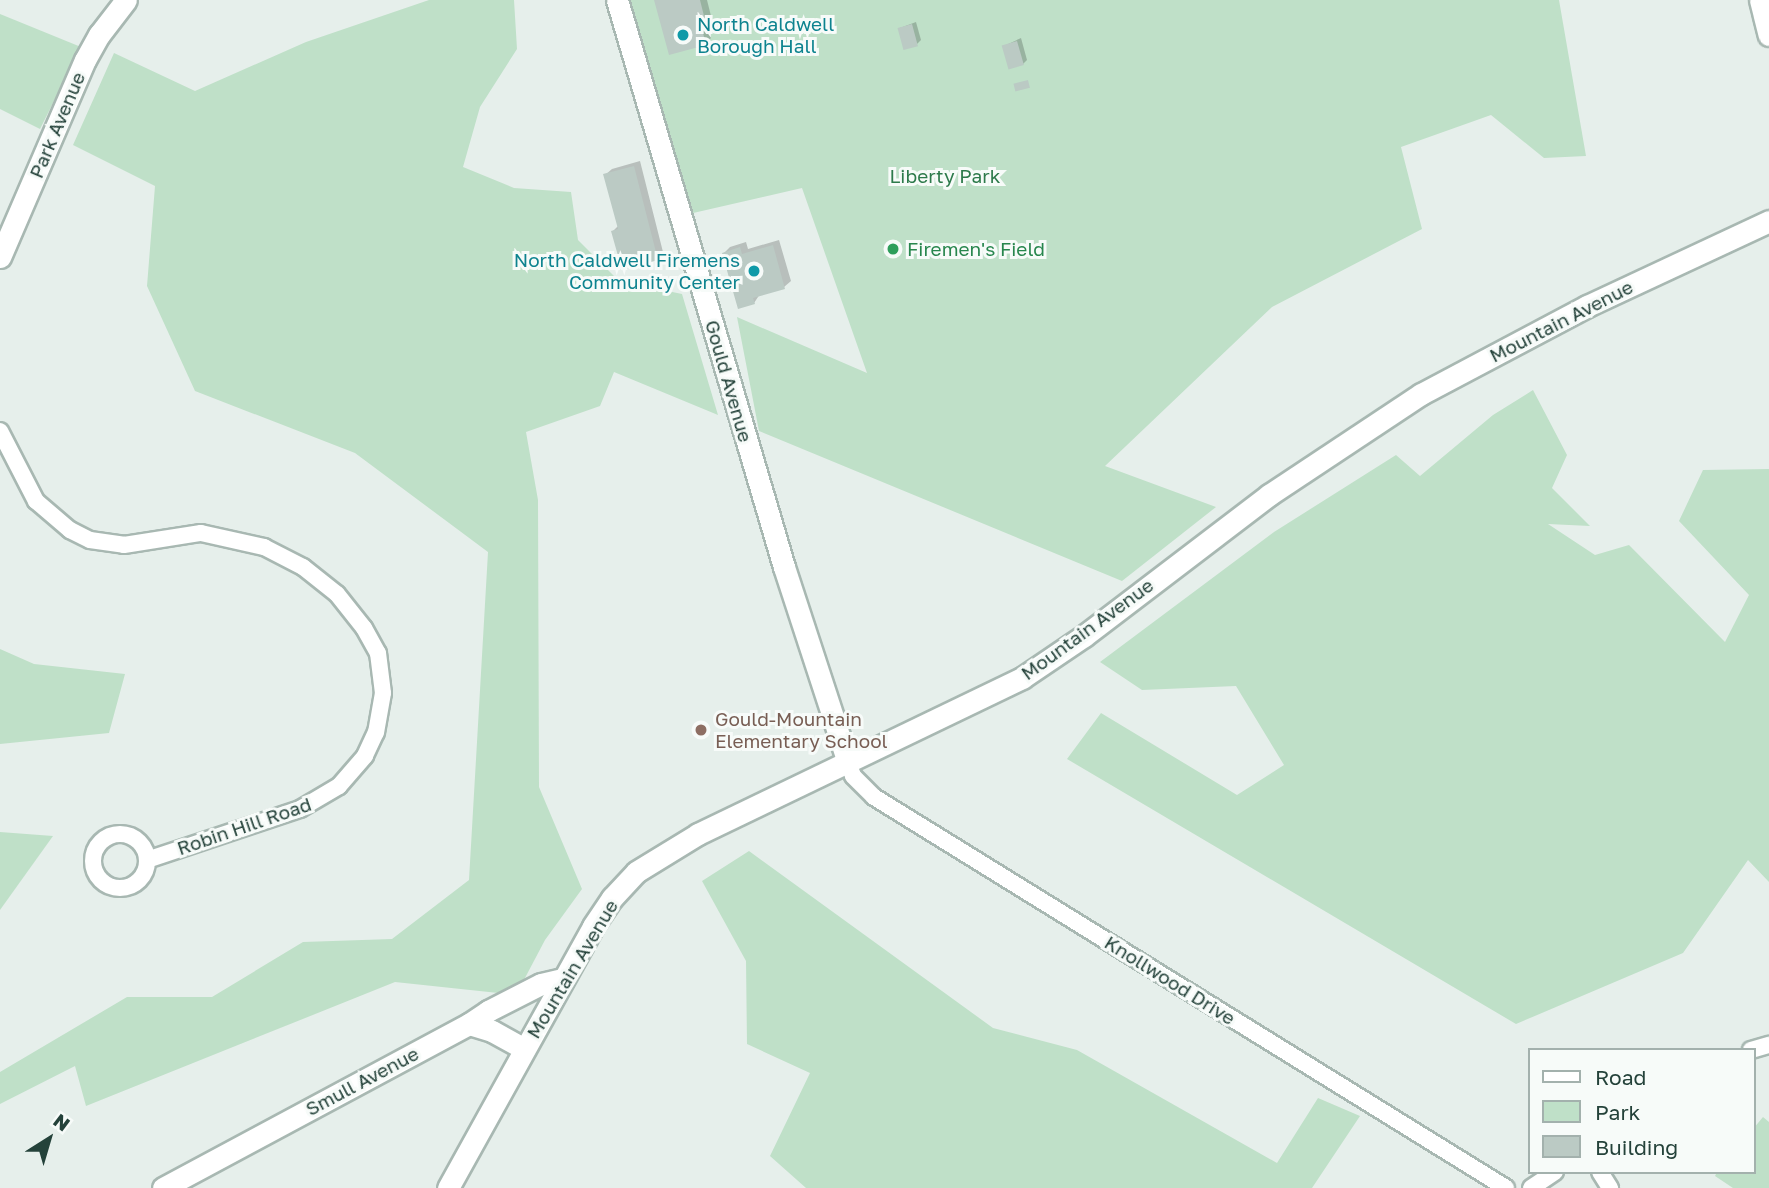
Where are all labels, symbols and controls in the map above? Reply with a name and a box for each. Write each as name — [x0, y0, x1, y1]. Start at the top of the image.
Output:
place label: North Caldwell Borough Hall — [697, 13, 834, 57]
marker: North Caldwell Borough Hall — [675, 27, 691, 43]
street label: Park Avenue — [24, 69, 90, 181]
park label: Liberty Park — [890, 165, 1000, 187]
place label: Firemen's Field — [907, 238, 1045, 260]
marker: Firemen's Field — [885, 241, 901, 257]
place label: North Caldwell Firemens Community Center — [514, 249, 740, 293]
marker: North Caldwell Firemens Community Center — [746, 263, 762, 279]
street label: Mountain Avenue — [1486, 275, 1636, 367]
street label: Gould Avenue — [701, 317, 757, 445]
street label: Mountain Avenue — [1017, 573, 1157, 685]
place label: Gould-Mountain Elementary School — [715, 708, 888, 752]
marker: Gould-Mountain Elementary School — [693, 722, 709, 738]
street label: Robin Hill Road — [174, 792, 314, 860]
street label: Mountain Avenue — [522, 896, 622, 1042]
street label: Knollwood Drive — [1100, 931, 1240, 1029]
street label: Smull Avenue — [302, 1042, 422, 1120]
legend — [1528, 1048, 1755, 1174]
text: Road — [1595, 1064, 1646, 1090]
text: Park — [1595, 1099, 1640, 1125]
north arrow — [14, 1104, 84, 1174]
text: N — [49, 1108, 75, 1135]
text: Building — [1595, 1134, 1678, 1160]

